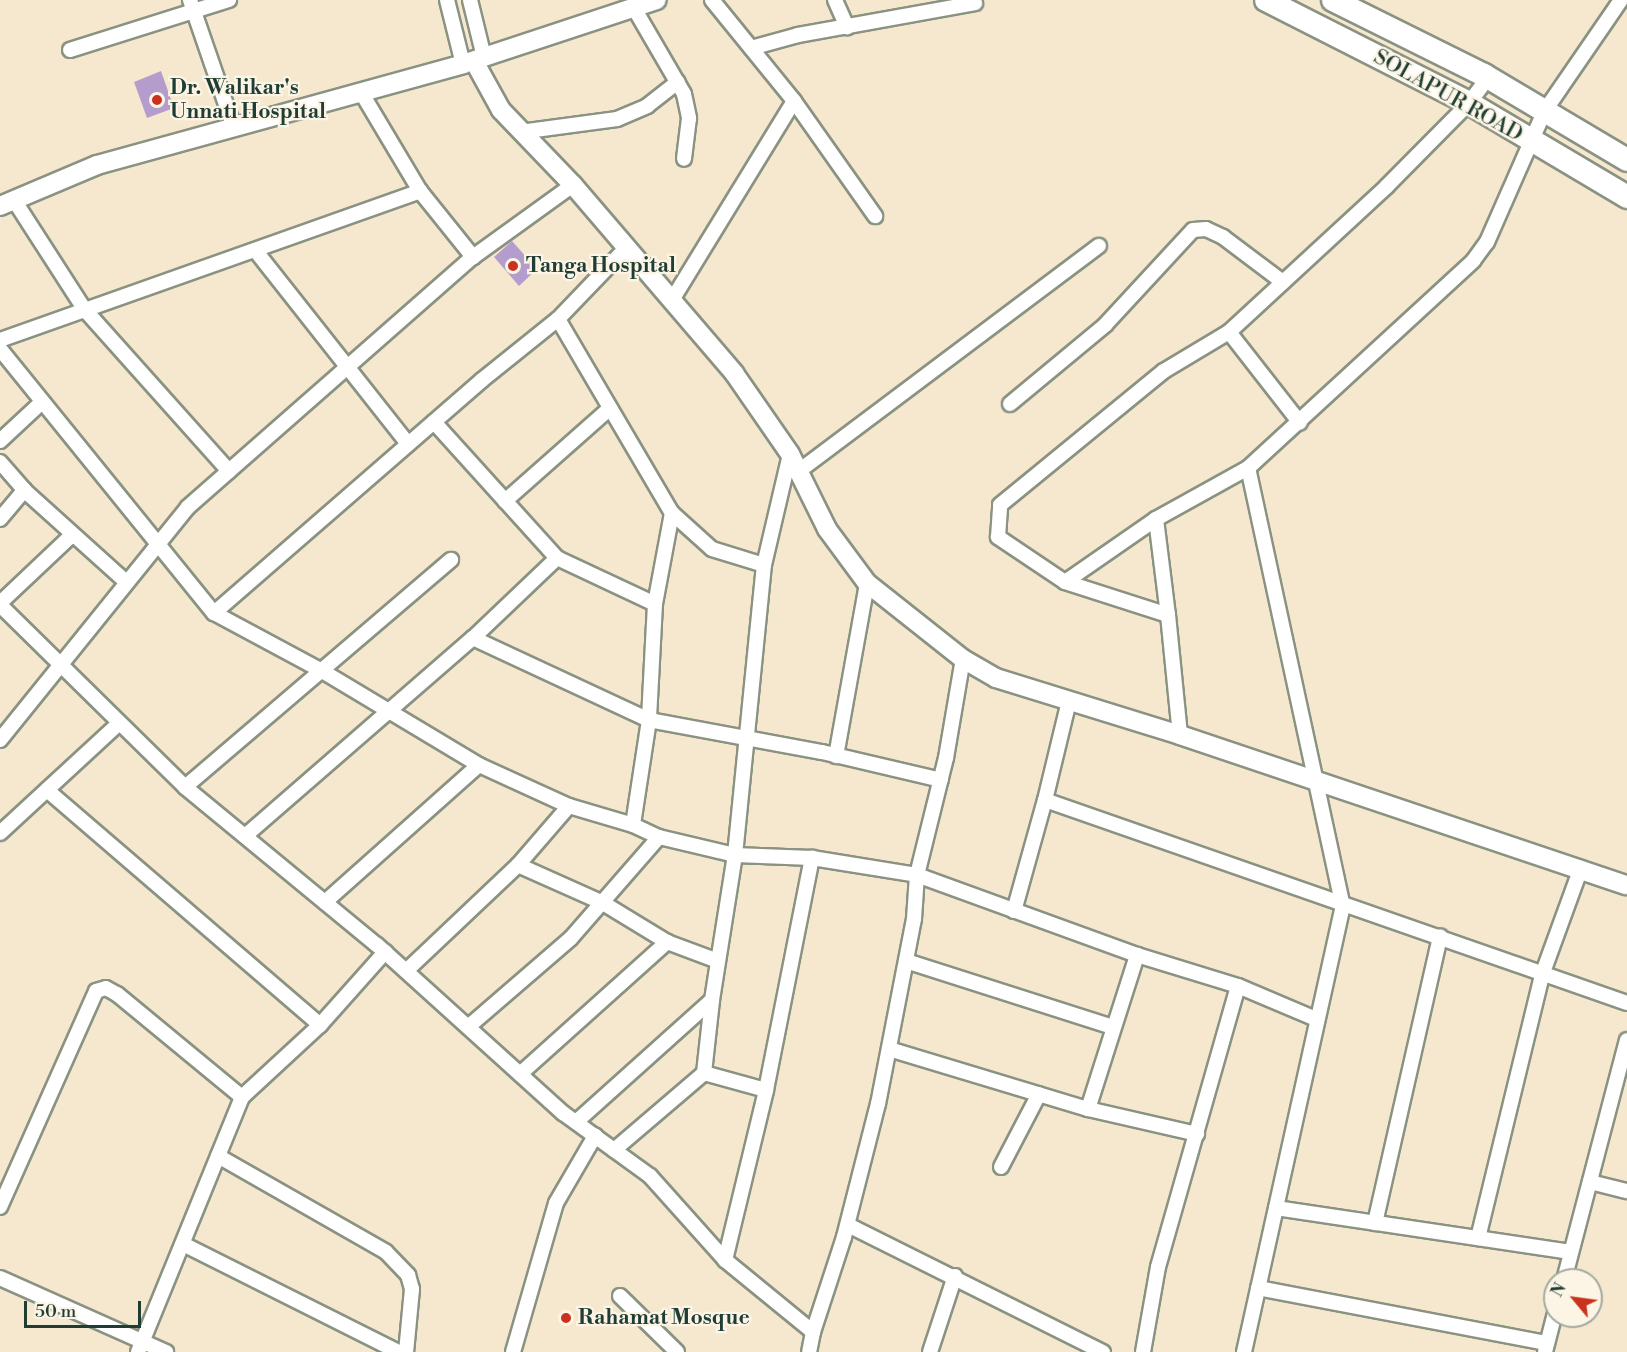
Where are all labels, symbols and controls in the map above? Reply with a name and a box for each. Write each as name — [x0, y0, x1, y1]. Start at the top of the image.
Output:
street label: SOLAPUR ROAD — [1369, 45, 1527, 147]
place label: Dr. Walikar's Unnati Hospital — [170, 75, 326, 125]
marker: Dr. Walikar's Unnati Hospital — [148, 91, 166, 109]
place label: Tanga Hospital — [526, 253, 676, 279]
marker: Tanga Hospital — [504, 257, 522, 275]
north arrow — [1543, 1268, 1603, 1328]
text: N — [1547, 1280, 1571, 1301]
scale bar — [27, 1289, 144, 1327]
text: 50 m — [35, 1300, 76, 1323]
place label: Rahamat Mosque — [578, 1305, 750, 1331]
marker: Rahamat Mosque — [559, 1311, 573, 1325]

